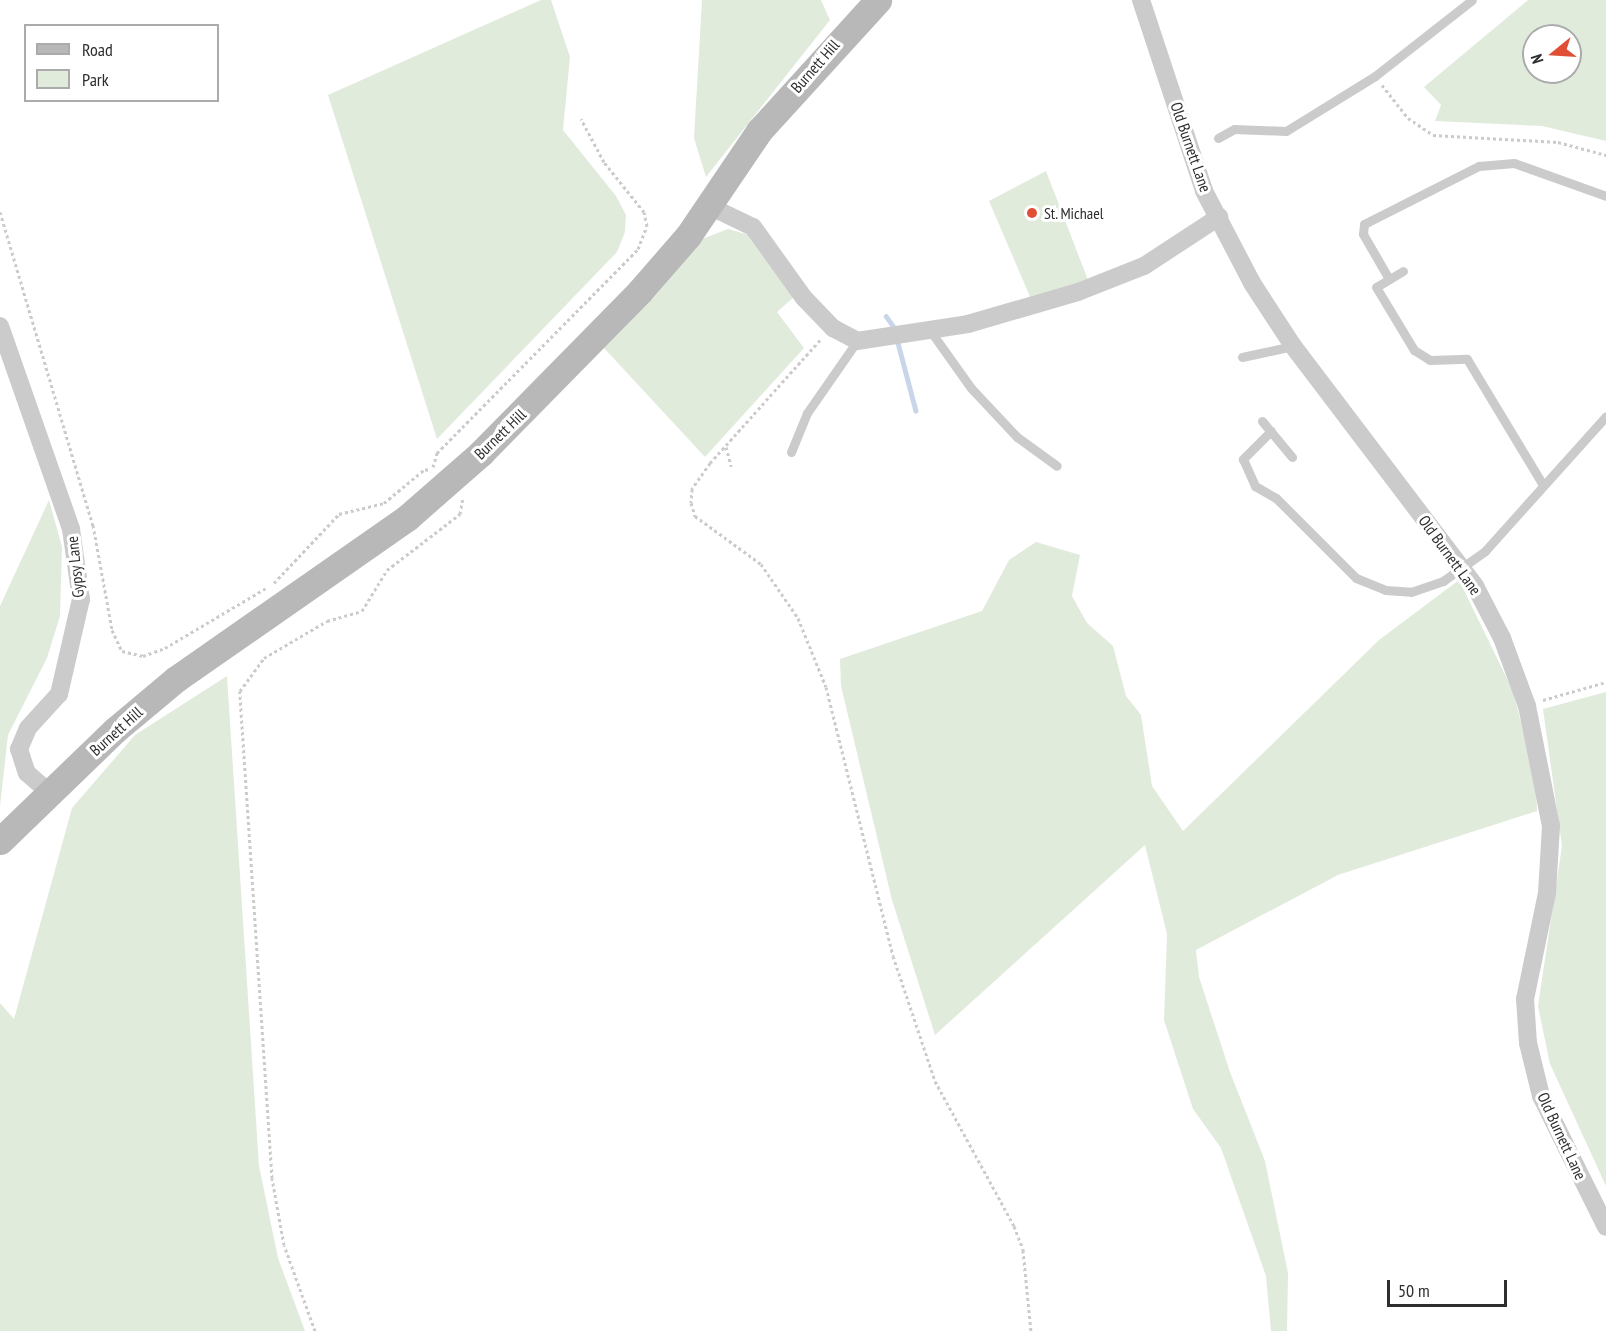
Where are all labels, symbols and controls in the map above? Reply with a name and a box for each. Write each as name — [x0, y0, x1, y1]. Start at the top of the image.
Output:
legend — [24, 24, 219, 102]
north arrow — [1522, 24, 1582, 84]
street label: Burnett Hill — [787, 35, 843, 97]
text: Road — [82, 38, 113, 61]
text: N — [1526, 52, 1548, 66]
text: Park — [82, 68, 109, 91]
street label: Old Burnett Lane — [1167, 99, 1215, 195]
place label: St. Michael — [1044, 203, 1105, 223]
marker: St. Michael — [1025, 206, 1039, 220]
street label: Burnett Hill — [470, 405, 530, 463]
street label: Old Burnett Lane — [1415, 511, 1485, 599]
street label: Gypsy Lane — [62, 535, 88, 599]
street label: Burnett Hill — [86, 702, 146, 760]
street label: Old Burnett Lane — [1533, 1089, 1591, 1183]
scale bar — [1390, 1268, 1510, 1306]
text: 50 m — [1398, 1279, 1430, 1302]

